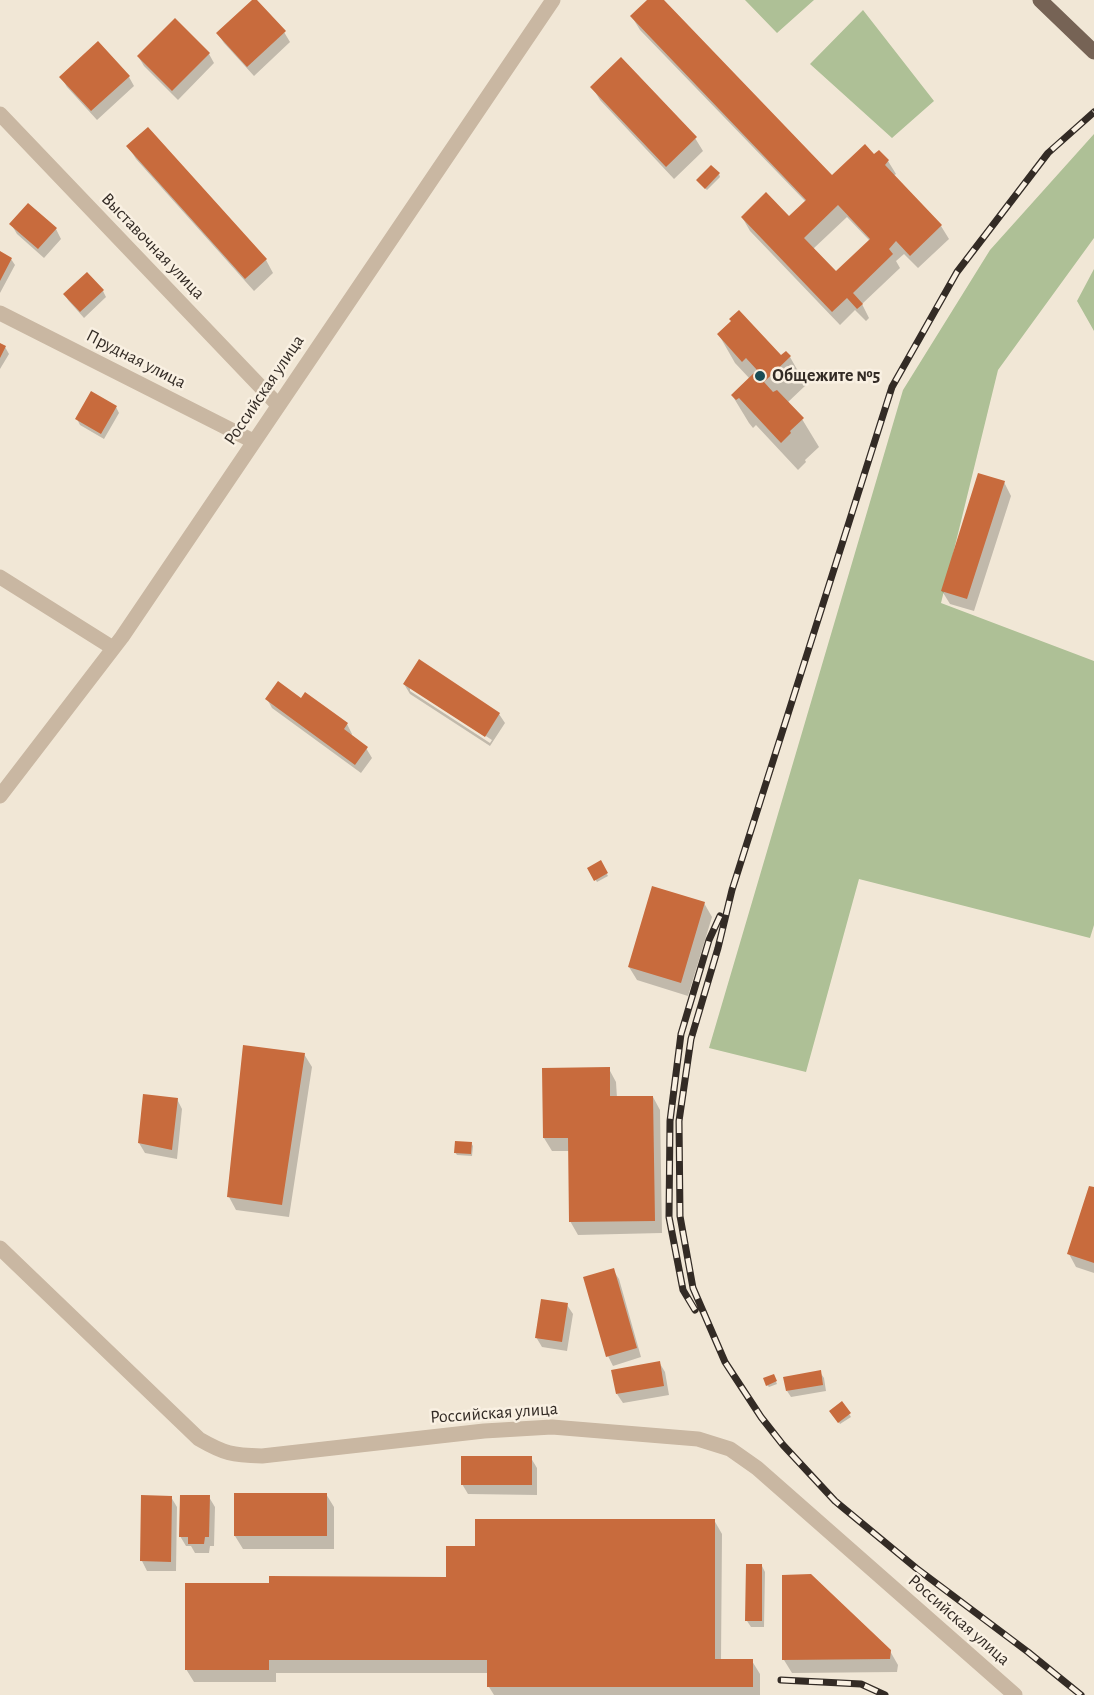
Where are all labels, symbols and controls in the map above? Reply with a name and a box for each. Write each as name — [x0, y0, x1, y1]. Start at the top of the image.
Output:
street label: Выставочная улица — [97, 188, 209, 304]
street label: Прудная улица — [83, 325, 189, 393]
street label: Российская улица — [219, 331, 309, 449]
place label: Общежите №5 — [772, 365, 880, 387]
marker: Общежите №5 — [753, 369, 767, 383]
street label: Российская улица — [429, 1398, 559, 1428]
street label: Российская улица — [904, 1570, 1014, 1670]

